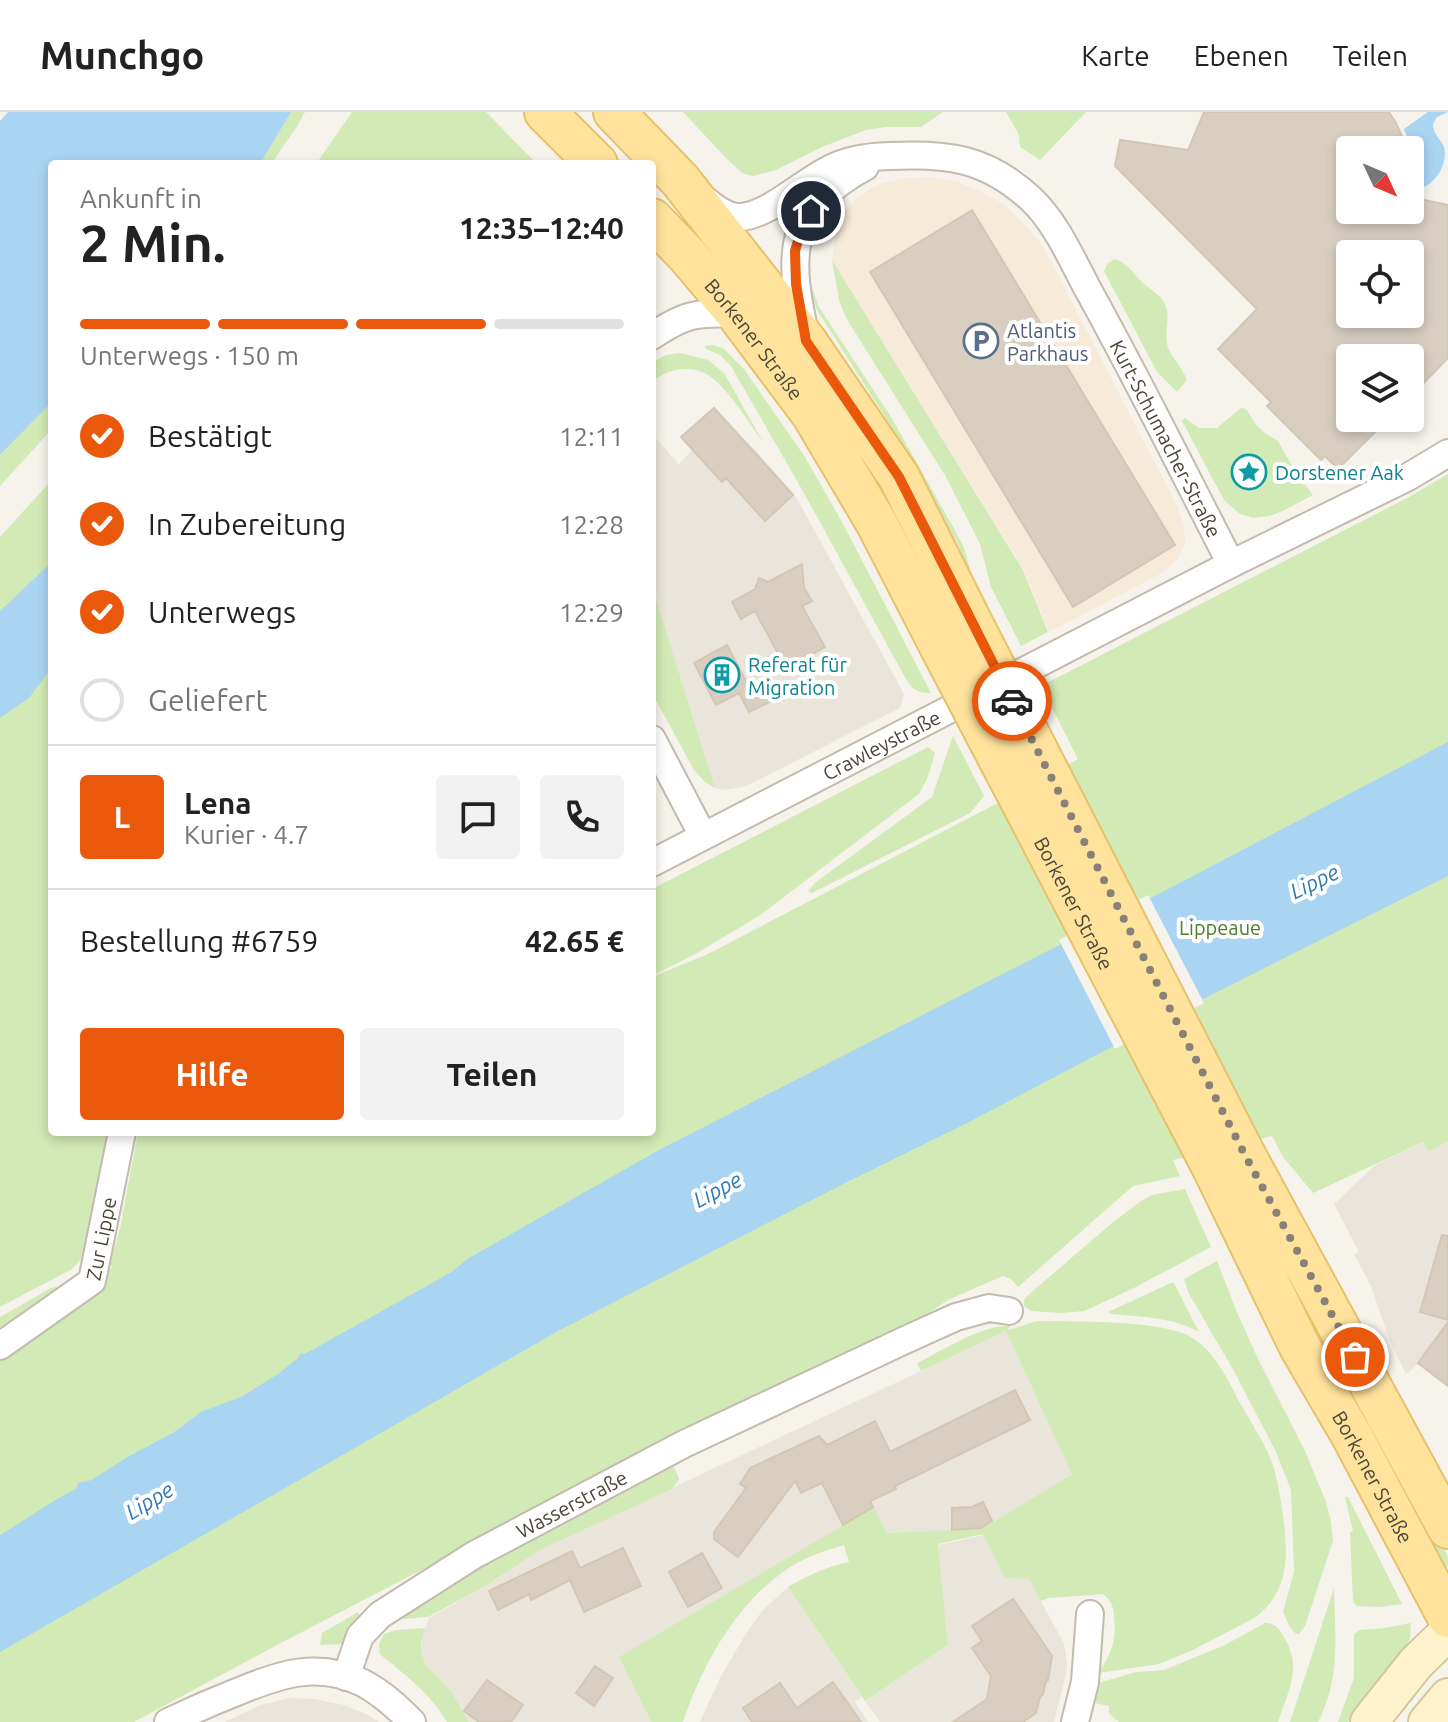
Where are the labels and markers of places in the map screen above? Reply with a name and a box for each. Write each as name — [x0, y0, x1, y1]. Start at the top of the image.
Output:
pin — [777, 177, 845, 245]
place label: Atlantis Parkhaus — [1007, 319, 1089, 365]
parking icon: Atlantis Parkhaus — [962, 322, 1000, 360]
place icon: Dorstener Aak — [1230, 453, 1268, 491]
place label: Dorstener Aak — [1275, 461, 1404, 484]
place label: Referat für Migration — [748, 653, 847, 699]
building icon: Referat für Migration — [703, 656, 741, 694]
pin — [1321, 1323, 1389, 1391]

